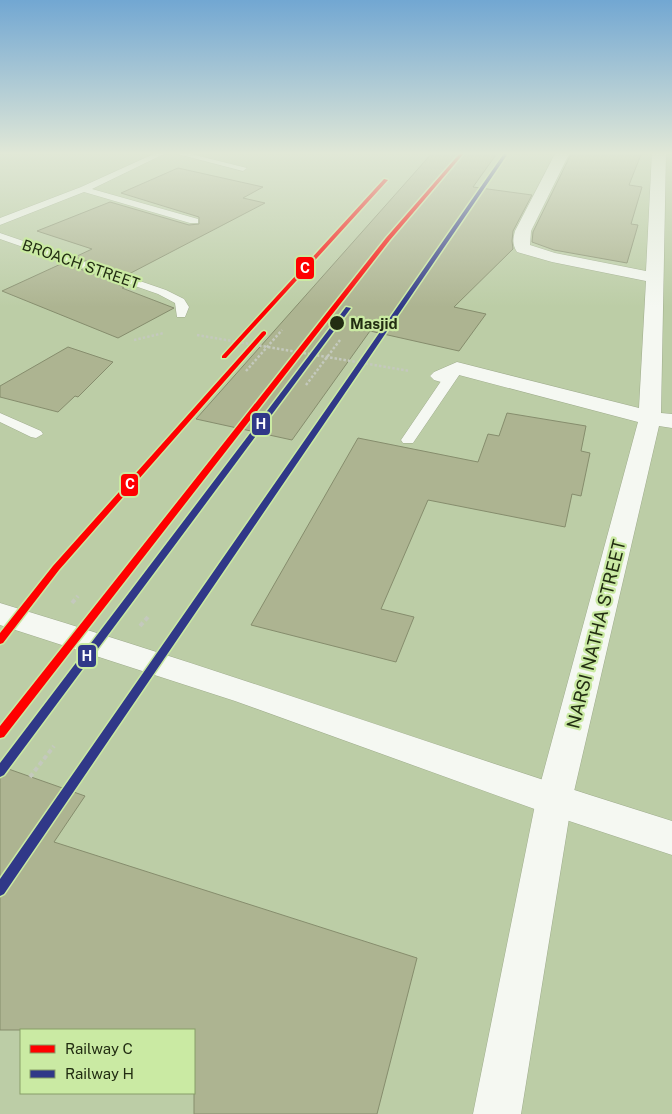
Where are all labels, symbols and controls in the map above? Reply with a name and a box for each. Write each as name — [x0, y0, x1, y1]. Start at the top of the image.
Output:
street label: BROACH STREET — [20, 236, 142, 292]
line badge: C — [295, 256, 315, 280]
text: C — [300, 260, 310, 276]
marker: Masjid — [328, 314, 346, 332]
place label: Masjid — [350, 315, 398, 332]
line badge: H — [251, 412, 271, 436]
text: H — [256, 416, 266, 432]
line badge: C — [120, 473, 139, 497]
text: C — [125, 476, 135, 492]
street label: NARSI NATHA STREET — [562, 537, 630, 731]
line badge: H — [77, 644, 97, 668]
text: H — [82, 648, 92, 664]
legend — [20, 1029, 195, 1094]
text: Railway C — [65, 1040, 133, 1057]
text: Railway H — [65, 1065, 134, 1082]

